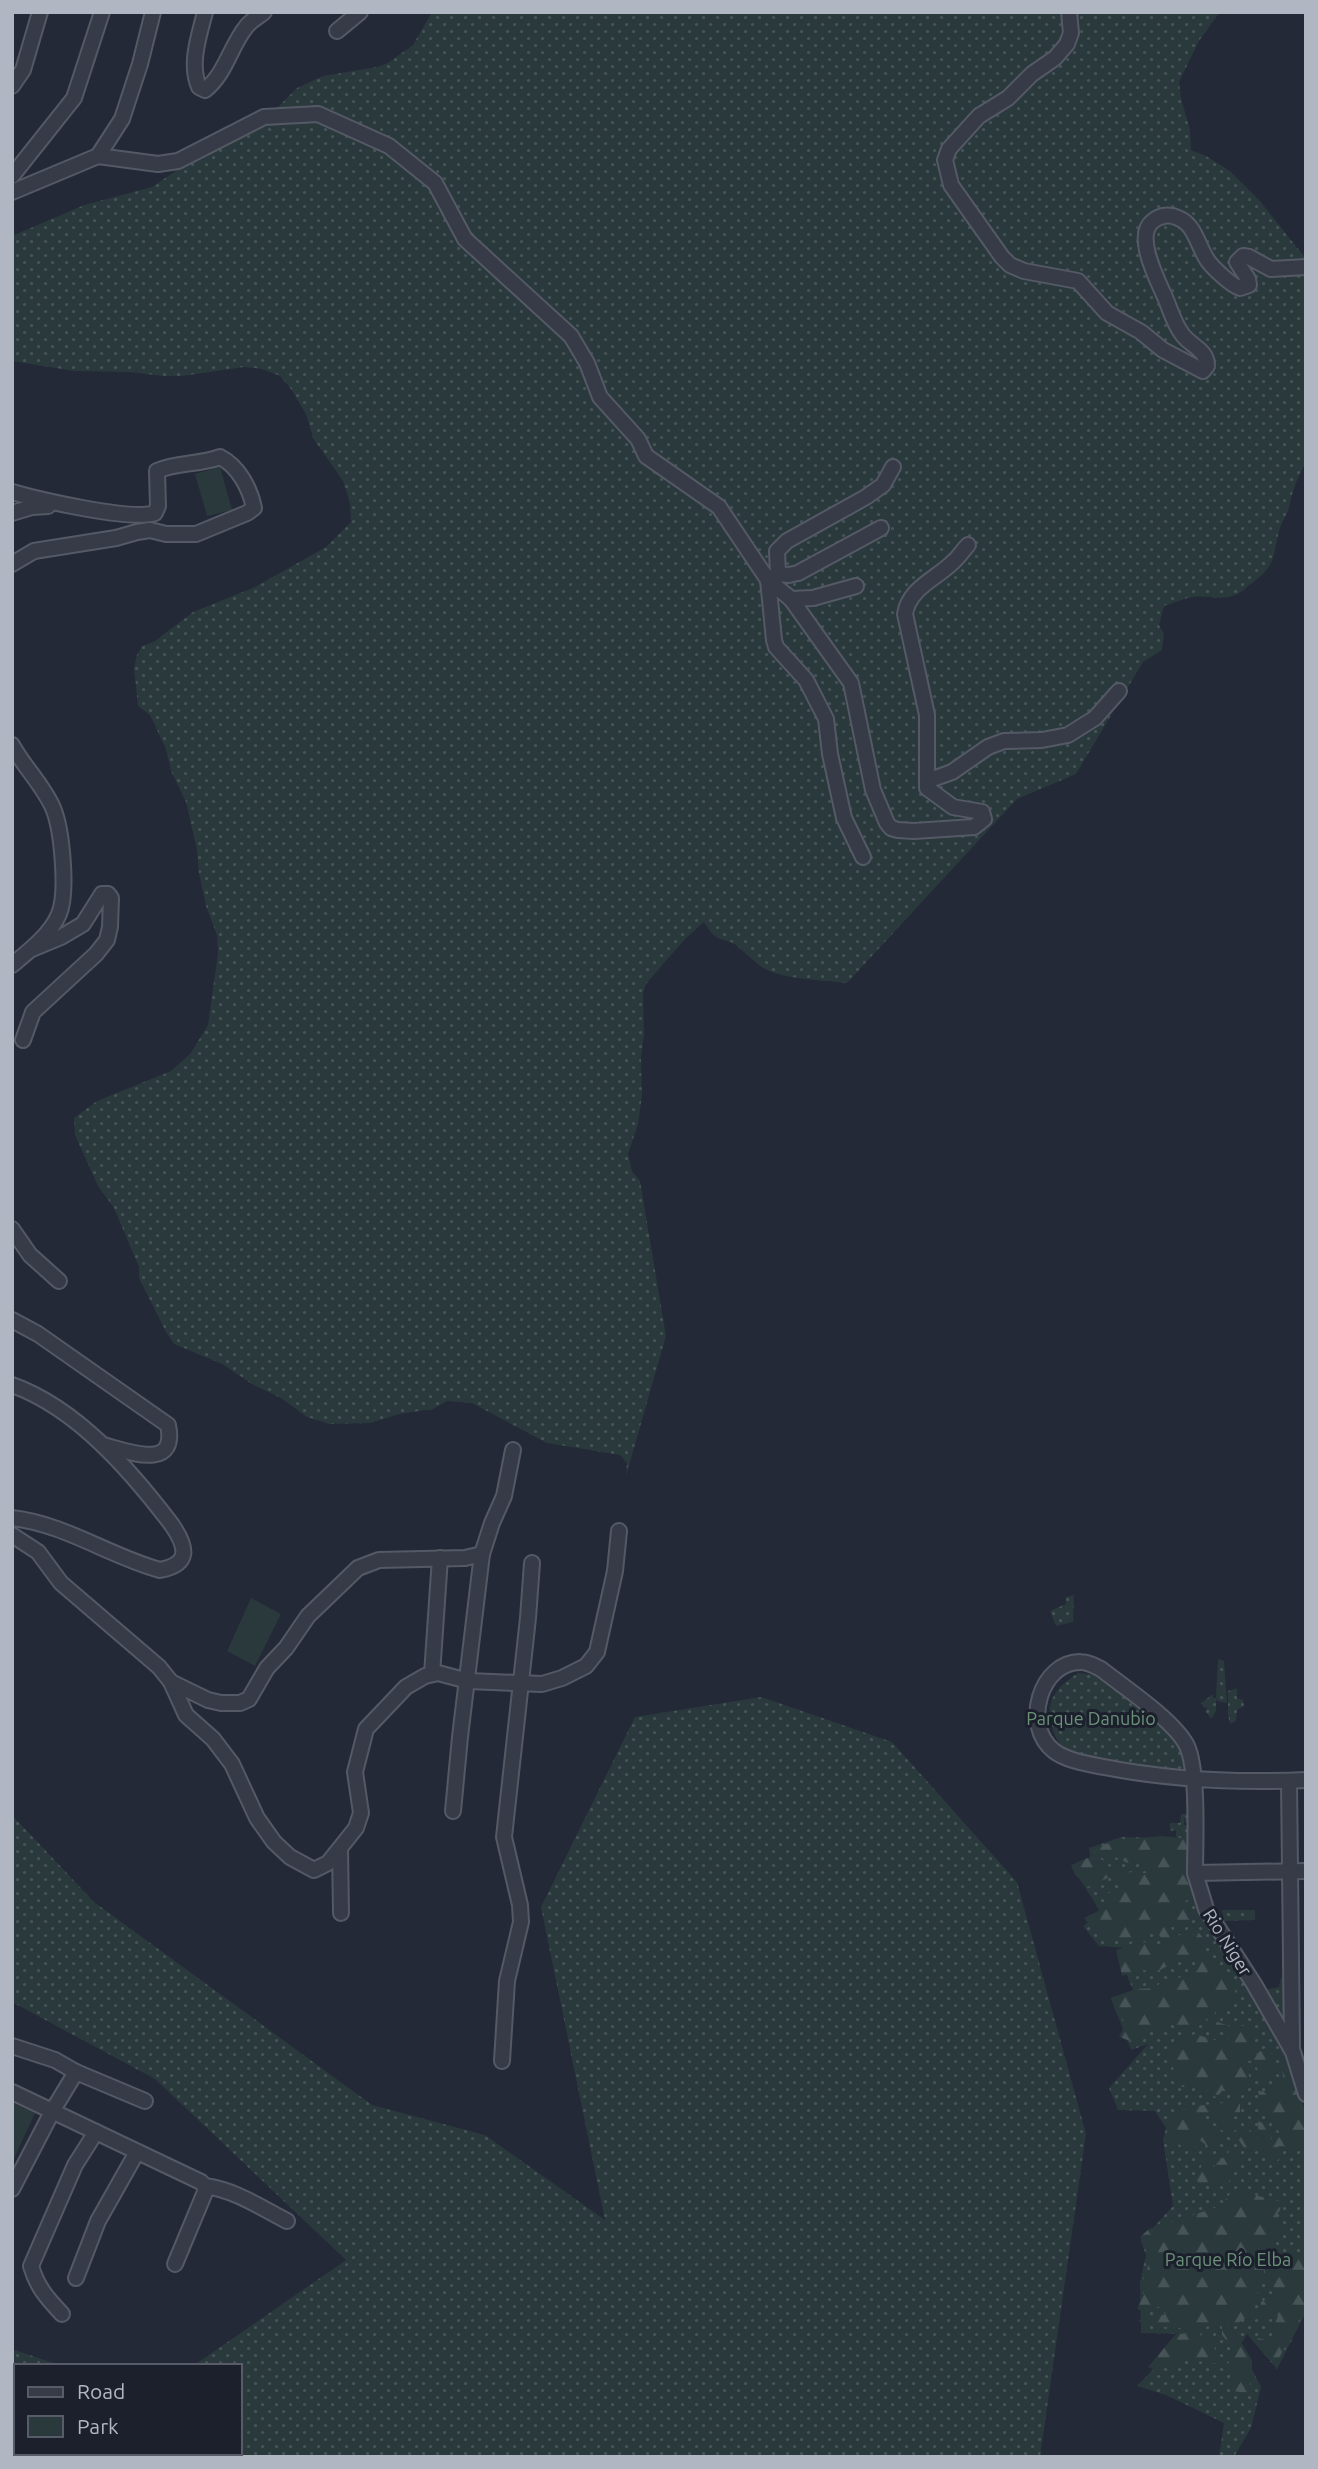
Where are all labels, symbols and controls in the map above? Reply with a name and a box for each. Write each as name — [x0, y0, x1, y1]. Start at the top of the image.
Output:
park label: Parque Danubio — [1026, 1708, 1156, 1728]
street label: Rio Niger — [1200, 1905, 1256, 1979]
park label: Parque Río Elba — [1165, 2249, 1291, 2269]
legend — [14, 2364, 242, 2455]
text: Road — [77, 2379, 125, 2403]
text: Park — [77, 2414, 119, 2438]

